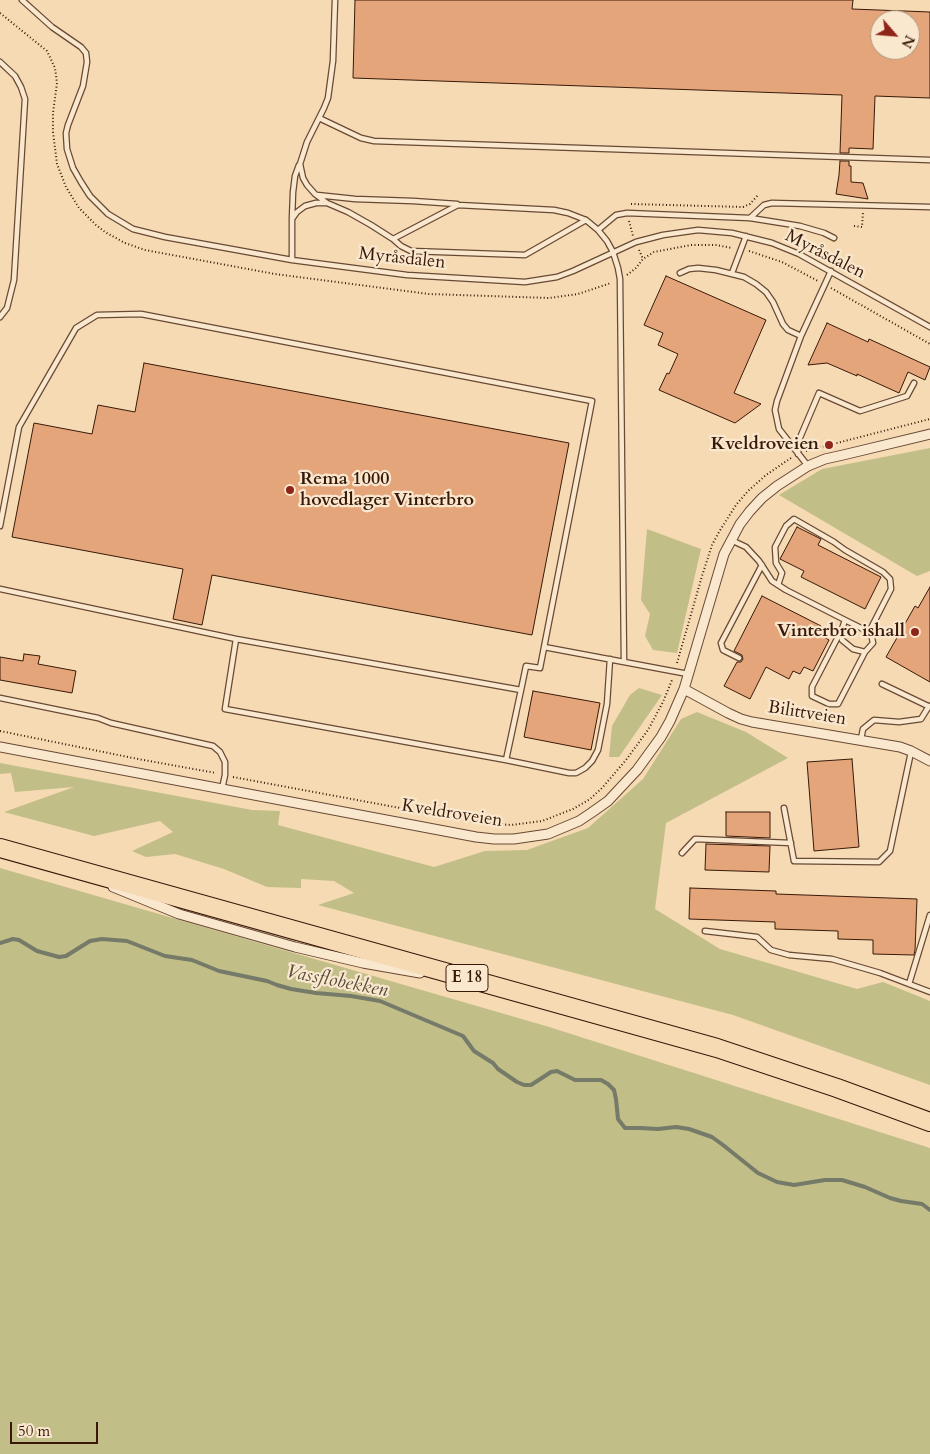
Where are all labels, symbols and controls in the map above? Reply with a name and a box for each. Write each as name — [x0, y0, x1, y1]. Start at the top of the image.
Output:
north arrow — [870, 10, 920, 60]
text: N — [897, 32, 919, 51]
street label: Myråsdalen — [781, 226, 869, 284]
street label: Myråsdalen — [358, 244, 446, 274]
place label: Kveldroveien — [711, 434, 819, 456]
marker: Kveldroveien — [823, 439, 835, 451]
place label: Rema 1000 hovedlager Vinterbro — [300, 469, 474, 512]
marker: Rema 1000 hovedlager Vinterbro — [284, 484, 296, 496]
place label: Vinterbro ishall — [777, 621, 905, 643]
marker: Vinterbro ishall — [909, 626, 921, 638]
street label: Bilittveien — [766, 697, 848, 731]
street label: Kveldroveien — [400, 795, 504, 833]
water label: Vassflobekken — [285, 961, 389, 1003]
road number: E 18 — [446, 964, 488, 991]
scale bar — [12, 1412, 100, 1444]
text: 50 m — [18, 1421, 50, 1441]

